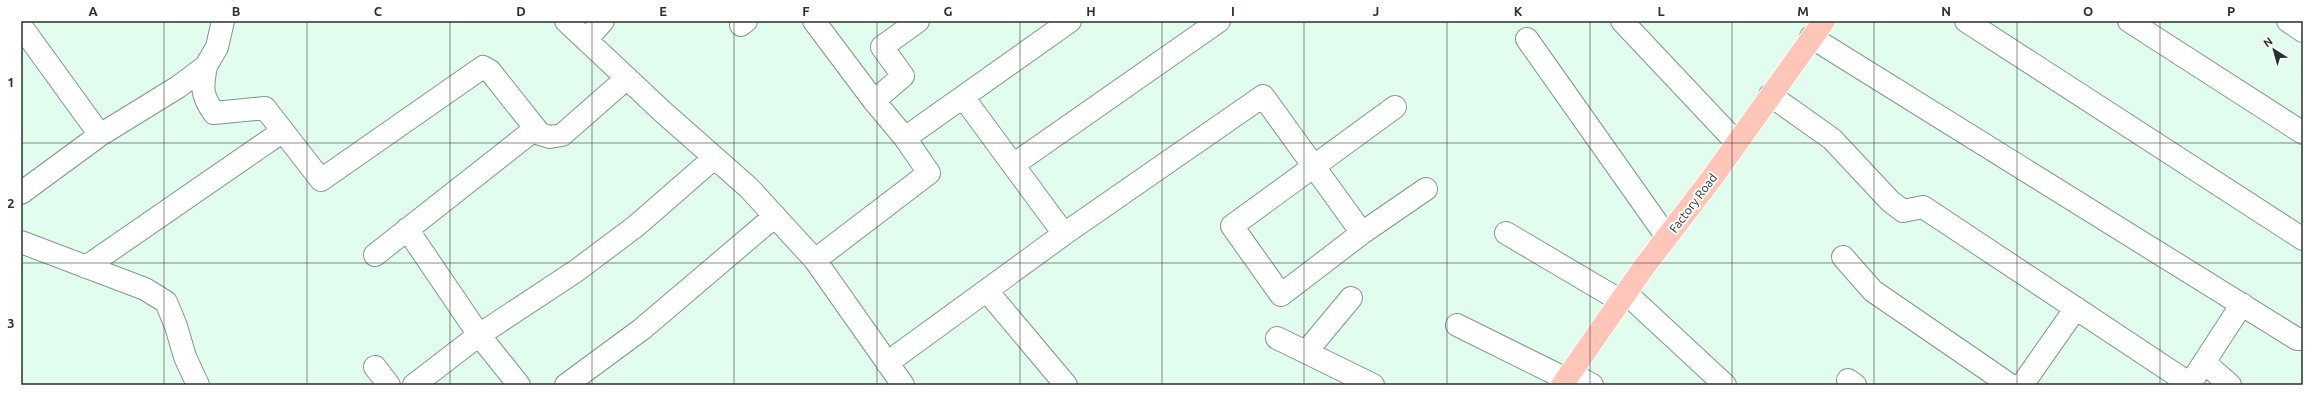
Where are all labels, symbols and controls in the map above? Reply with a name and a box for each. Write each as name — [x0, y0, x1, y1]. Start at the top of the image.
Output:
text: A — [88, 4, 98, 18]
text: B — [232, 4, 241, 18]
text: C — [374, 4, 383, 18]
text: D — [516, 4, 526, 18]
text: E — [659, 4, 667, 18]
text: F — [802, 4, 810, 18]
text: G — [944, 4, 953, 18]
text: H — [1086, 4, 1096, 18]
text: I — [1231, 4, 1235, 18]
text: J — [1373, 4, 1379, 18]
text: K — [1514, 4, 1523, 18]
text: L — [1657, 4, 1665, 18]
text: M — [1797, 4, 1809, 18]
text: N — [1941, 4, 1951, 18]
text: O — [2083, 4, 2093, 18]
text: P — [2227, 4, 2235, 18]
north arrow — [2254, 30, 2294, 70]
text: N — [2261, 35, 2275, 49]
text: 1 — [7, 75, 15, 89]
street label: Factory Road — [1667, 171, 1719, 235]
text: 2 — [7, 196, 15, 210]
text: 3 — [7, 316, 15, 330]

